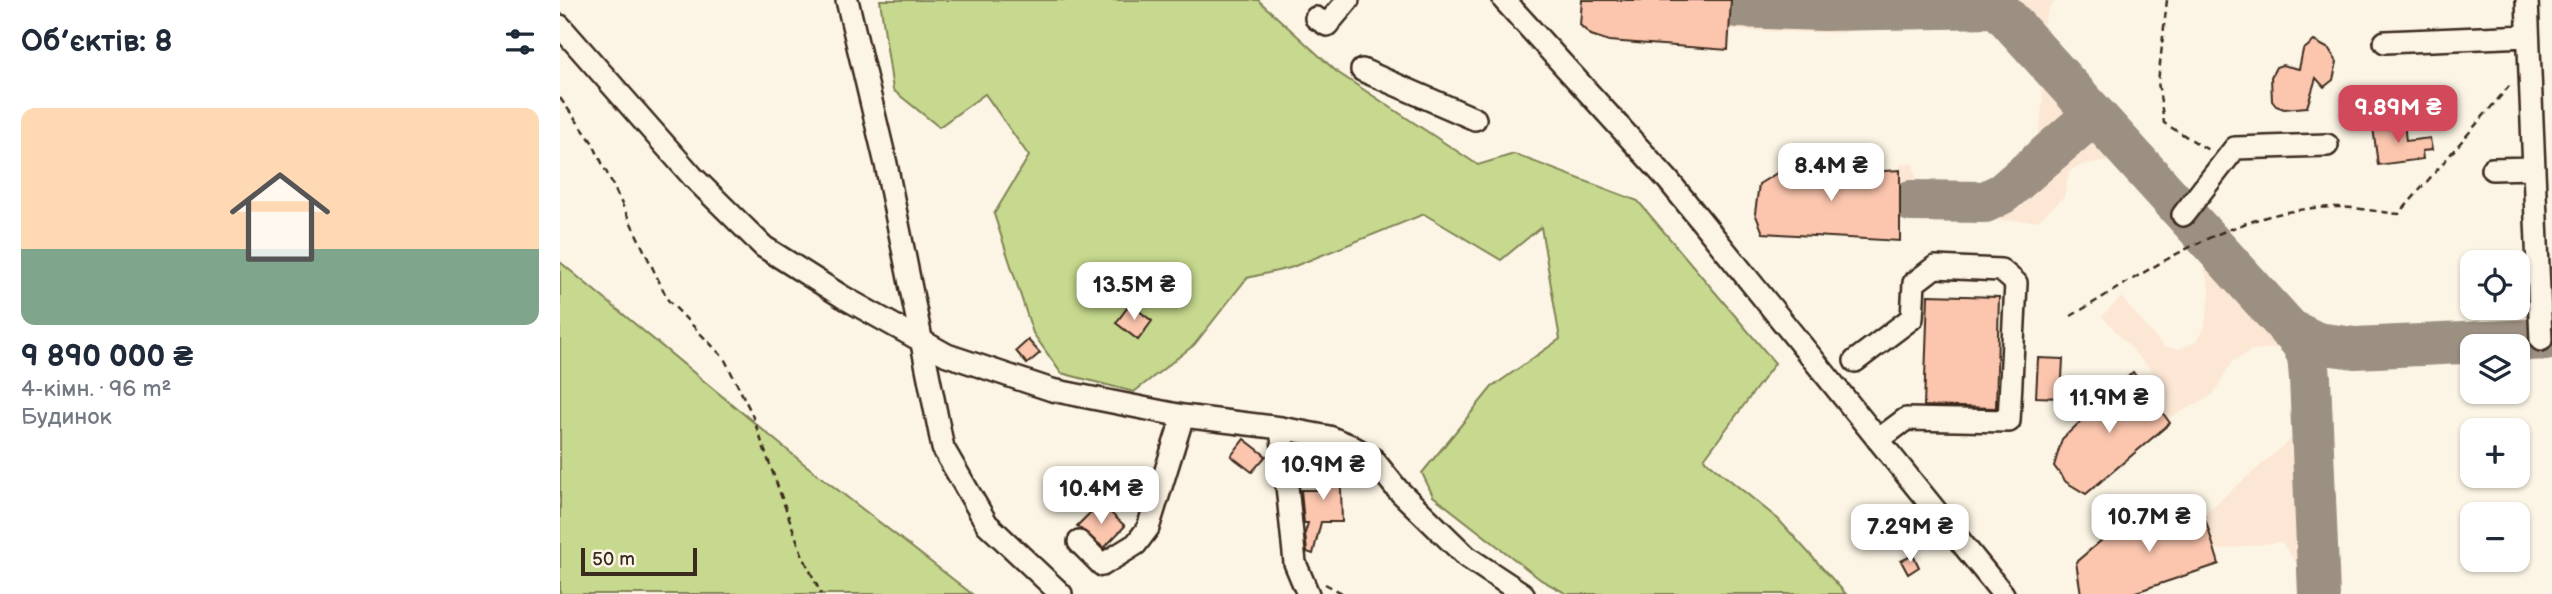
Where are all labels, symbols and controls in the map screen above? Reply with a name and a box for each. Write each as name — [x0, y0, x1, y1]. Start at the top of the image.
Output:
icon: filters — [501, 23, 539, 61]
text: Об’єктів: 8 — [21, 24, 173, 60]
pin: 9.89M ₴ — [2333, 86, 2463, 145]
text: 9.89M ₴ — [2354, 94, 2442, 122]
pin: 8.4M ₴ — [1774, 144, 1888, 203]
text: 8.4M ₴ — [1794, 152, 1868, 180]
icon: home — [217, 154, 343, 280]
map controls — [2460, 250, 2530, 572]
button: locate — [2460, 250, 2530, 320]
pin: 13.5M ₴ — [1069, 262, 1199, 322]
text: 13.5M ₴ — [1093, 271, 1175, 299]
button: layers — [2460, 334, 2530, 404]
text: 9 890 000 ₴ — [21, 339, 193, 375]
text: 4-кімн. · 96 m² — [21, 375, 172, 403]
pin: 11.9M ₴ — [2044, 376, 2174, 435]
text: 11.9M ₴ — [2069, 384, 2149, 412]
text: Будинок — [21, 403, 112, 431]
button: + — [2460, 418, 2530, 488]
pin: 10.9M ₴ — [1258, 442, 1388, 502]
text: 10.9M ₴ — [1281, 451, 1365, 479]
pin: 10.4M ₴ — [1036, 466, 1166, 526]
text: 10.4M ₴ — [1059, 475, 1143, 503]
pin: 10.7M ₴ — [2084, 494, 2214, 554]
button: − — [2460, 502, 2530, 572]
text: 10.7M ₴ — [2107, 503, 2191, 531]
pin: 7.29M ₴ — [1845, 504, 1975, 564]
text: 7.29M ₴ — [1867, 513, 1953, 541]
scale bar — [581, 545, 696, 577]
text: 50 m — [592, 548, 635, 571]

